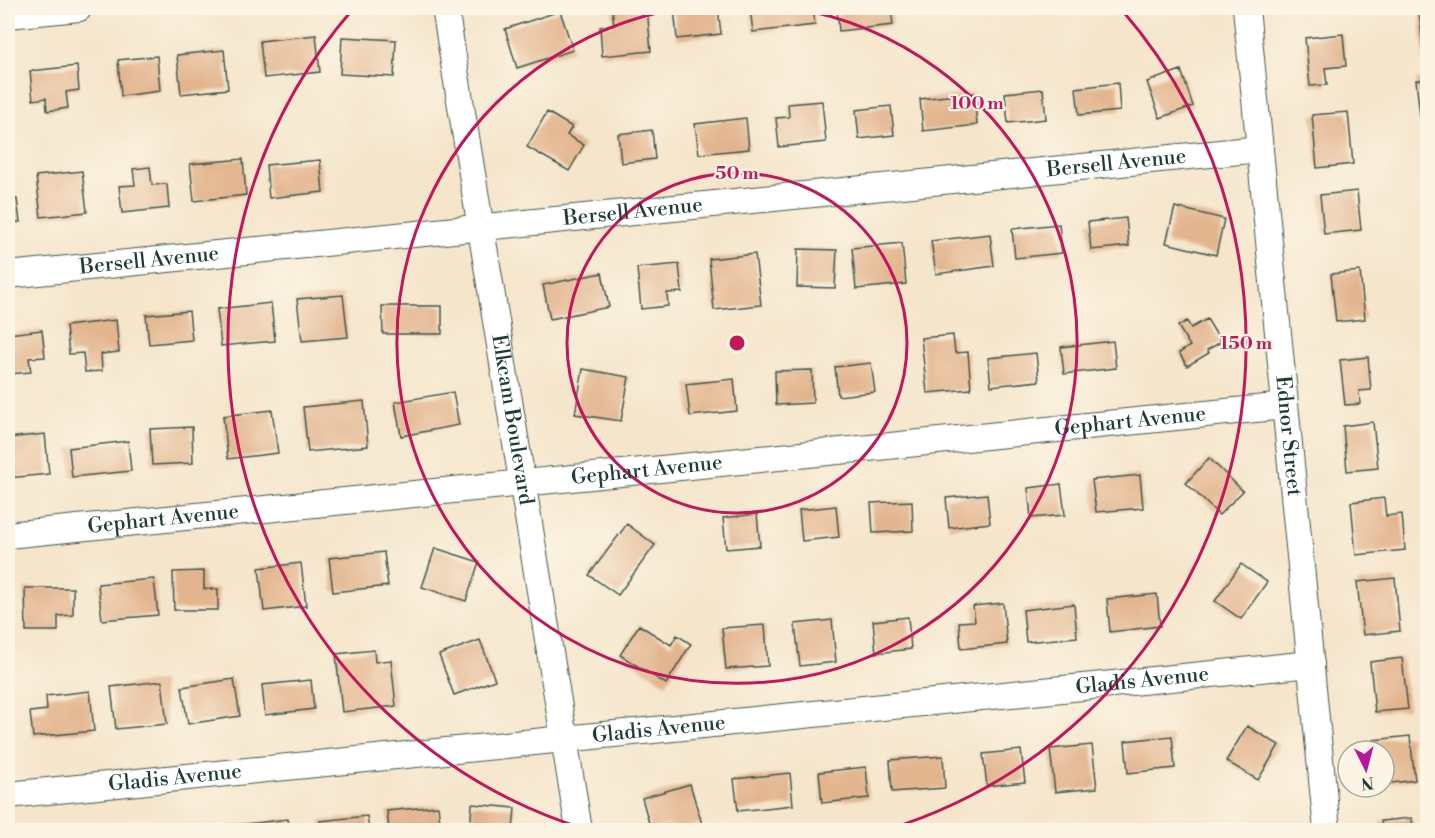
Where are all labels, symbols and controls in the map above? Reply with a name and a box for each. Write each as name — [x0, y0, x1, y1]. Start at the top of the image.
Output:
text: 100 m — [950, 92, 1004, 115]
street label: Bersell Avenue — [1044, 143, 1187, 184]
text: 50 m — [715, 162, 759, 185]
street label: Bersell Avenue — [561, 192, 704, 232]
street label: Bersell Avenue — [77, 241, 220, 281]
street label: Elkcam Boulevard — [485, 332, 539, 507]
text: 150 m — [1220, 332, 1273, 355]
centre of rings — [727, 333, 747, 353]
street label: Ednor Street — [1269, 374, 1307, 498]
street label: Gephart Avenue — [1053, 401, 1207, 442]
street label: Gephart Avenue — [570, 450, 724, 491]
street label: Gephart Avenue — [86, 499, 240, 540]
street label: Gladis Avenue — [1074, 661, 1210, 701]
street label: Gladis Avenue — [591, 710, 727, 749]
north arrow — [1336, 739, 1396, 799]
street label: Gladis Avenue — [107, 759, 243, 798]
text: N — [1360, 772, 1375, 794]

